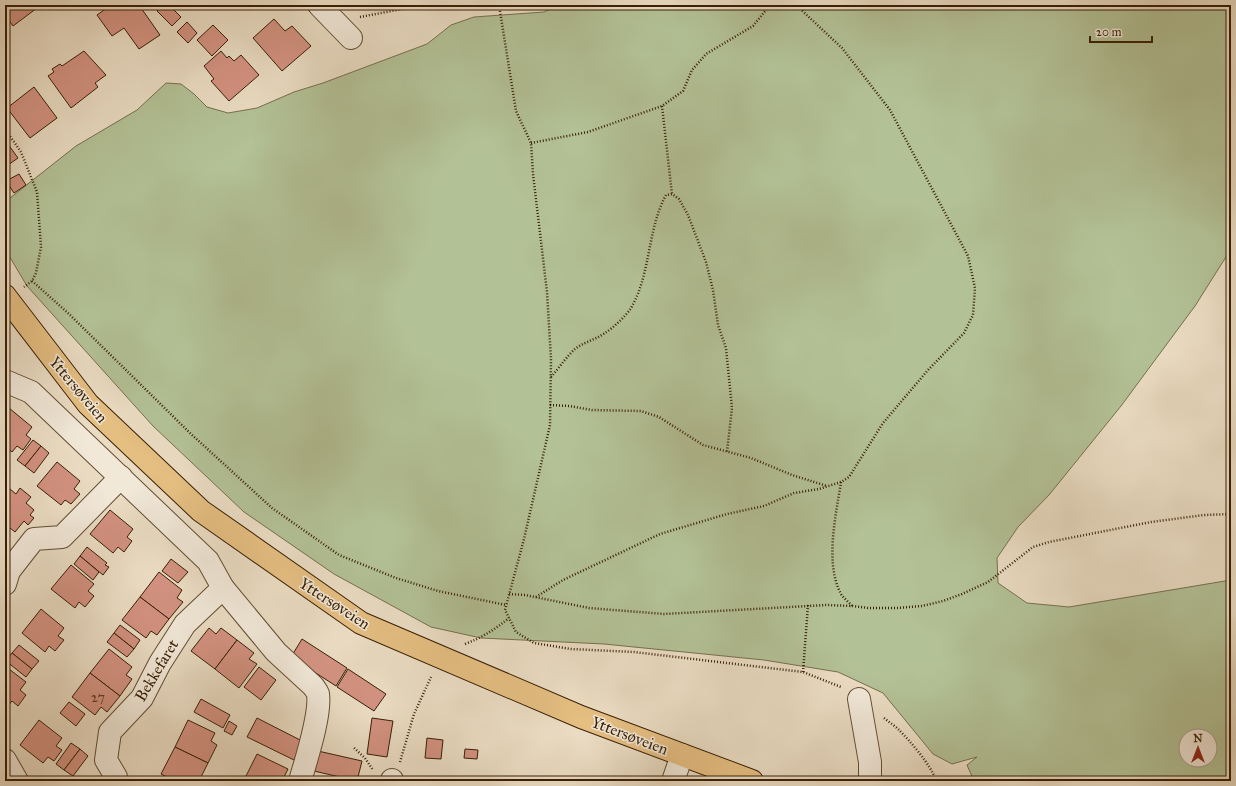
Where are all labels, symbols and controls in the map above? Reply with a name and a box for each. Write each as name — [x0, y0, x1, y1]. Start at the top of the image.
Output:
scale bar — [1090, 18, 1152, 44]
text: 20 m — [1096, 25, 1122, 39]
street label: Yttersøveien — [45, 352, 112, 427]
street label: Yttersøveien — [296, 573, 374, 634]
street label: Bekkefaret — [131, 636, 183, 705]
house number: 27 — [91, 689, 105, 706]
street label: Yttersøveien — [589, 712, 671, 759]
north arrow — [1178, 728, 1218, 768]
text: N — [1193, 732, 1203, 745]

